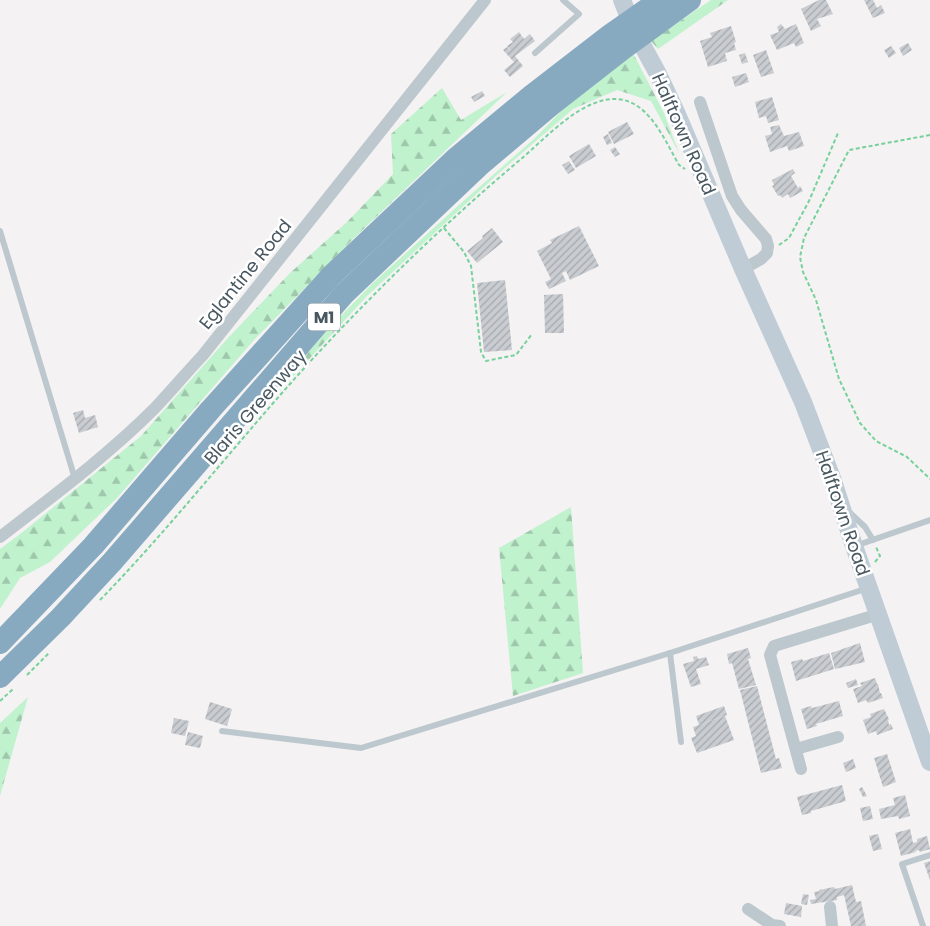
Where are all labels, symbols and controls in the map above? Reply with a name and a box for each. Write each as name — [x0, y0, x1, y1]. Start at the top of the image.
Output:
street label: Halftown Road — [646, 69, 722, 199]
street label: Eglantine Road — [193, 214, 297, 334]
road number: M1 — [308, 304, 340, 330]
street label: Blaris Greenway — [198, 344, 312, 470]
street label: Halftown Road — [810, 447, 876, 579]

